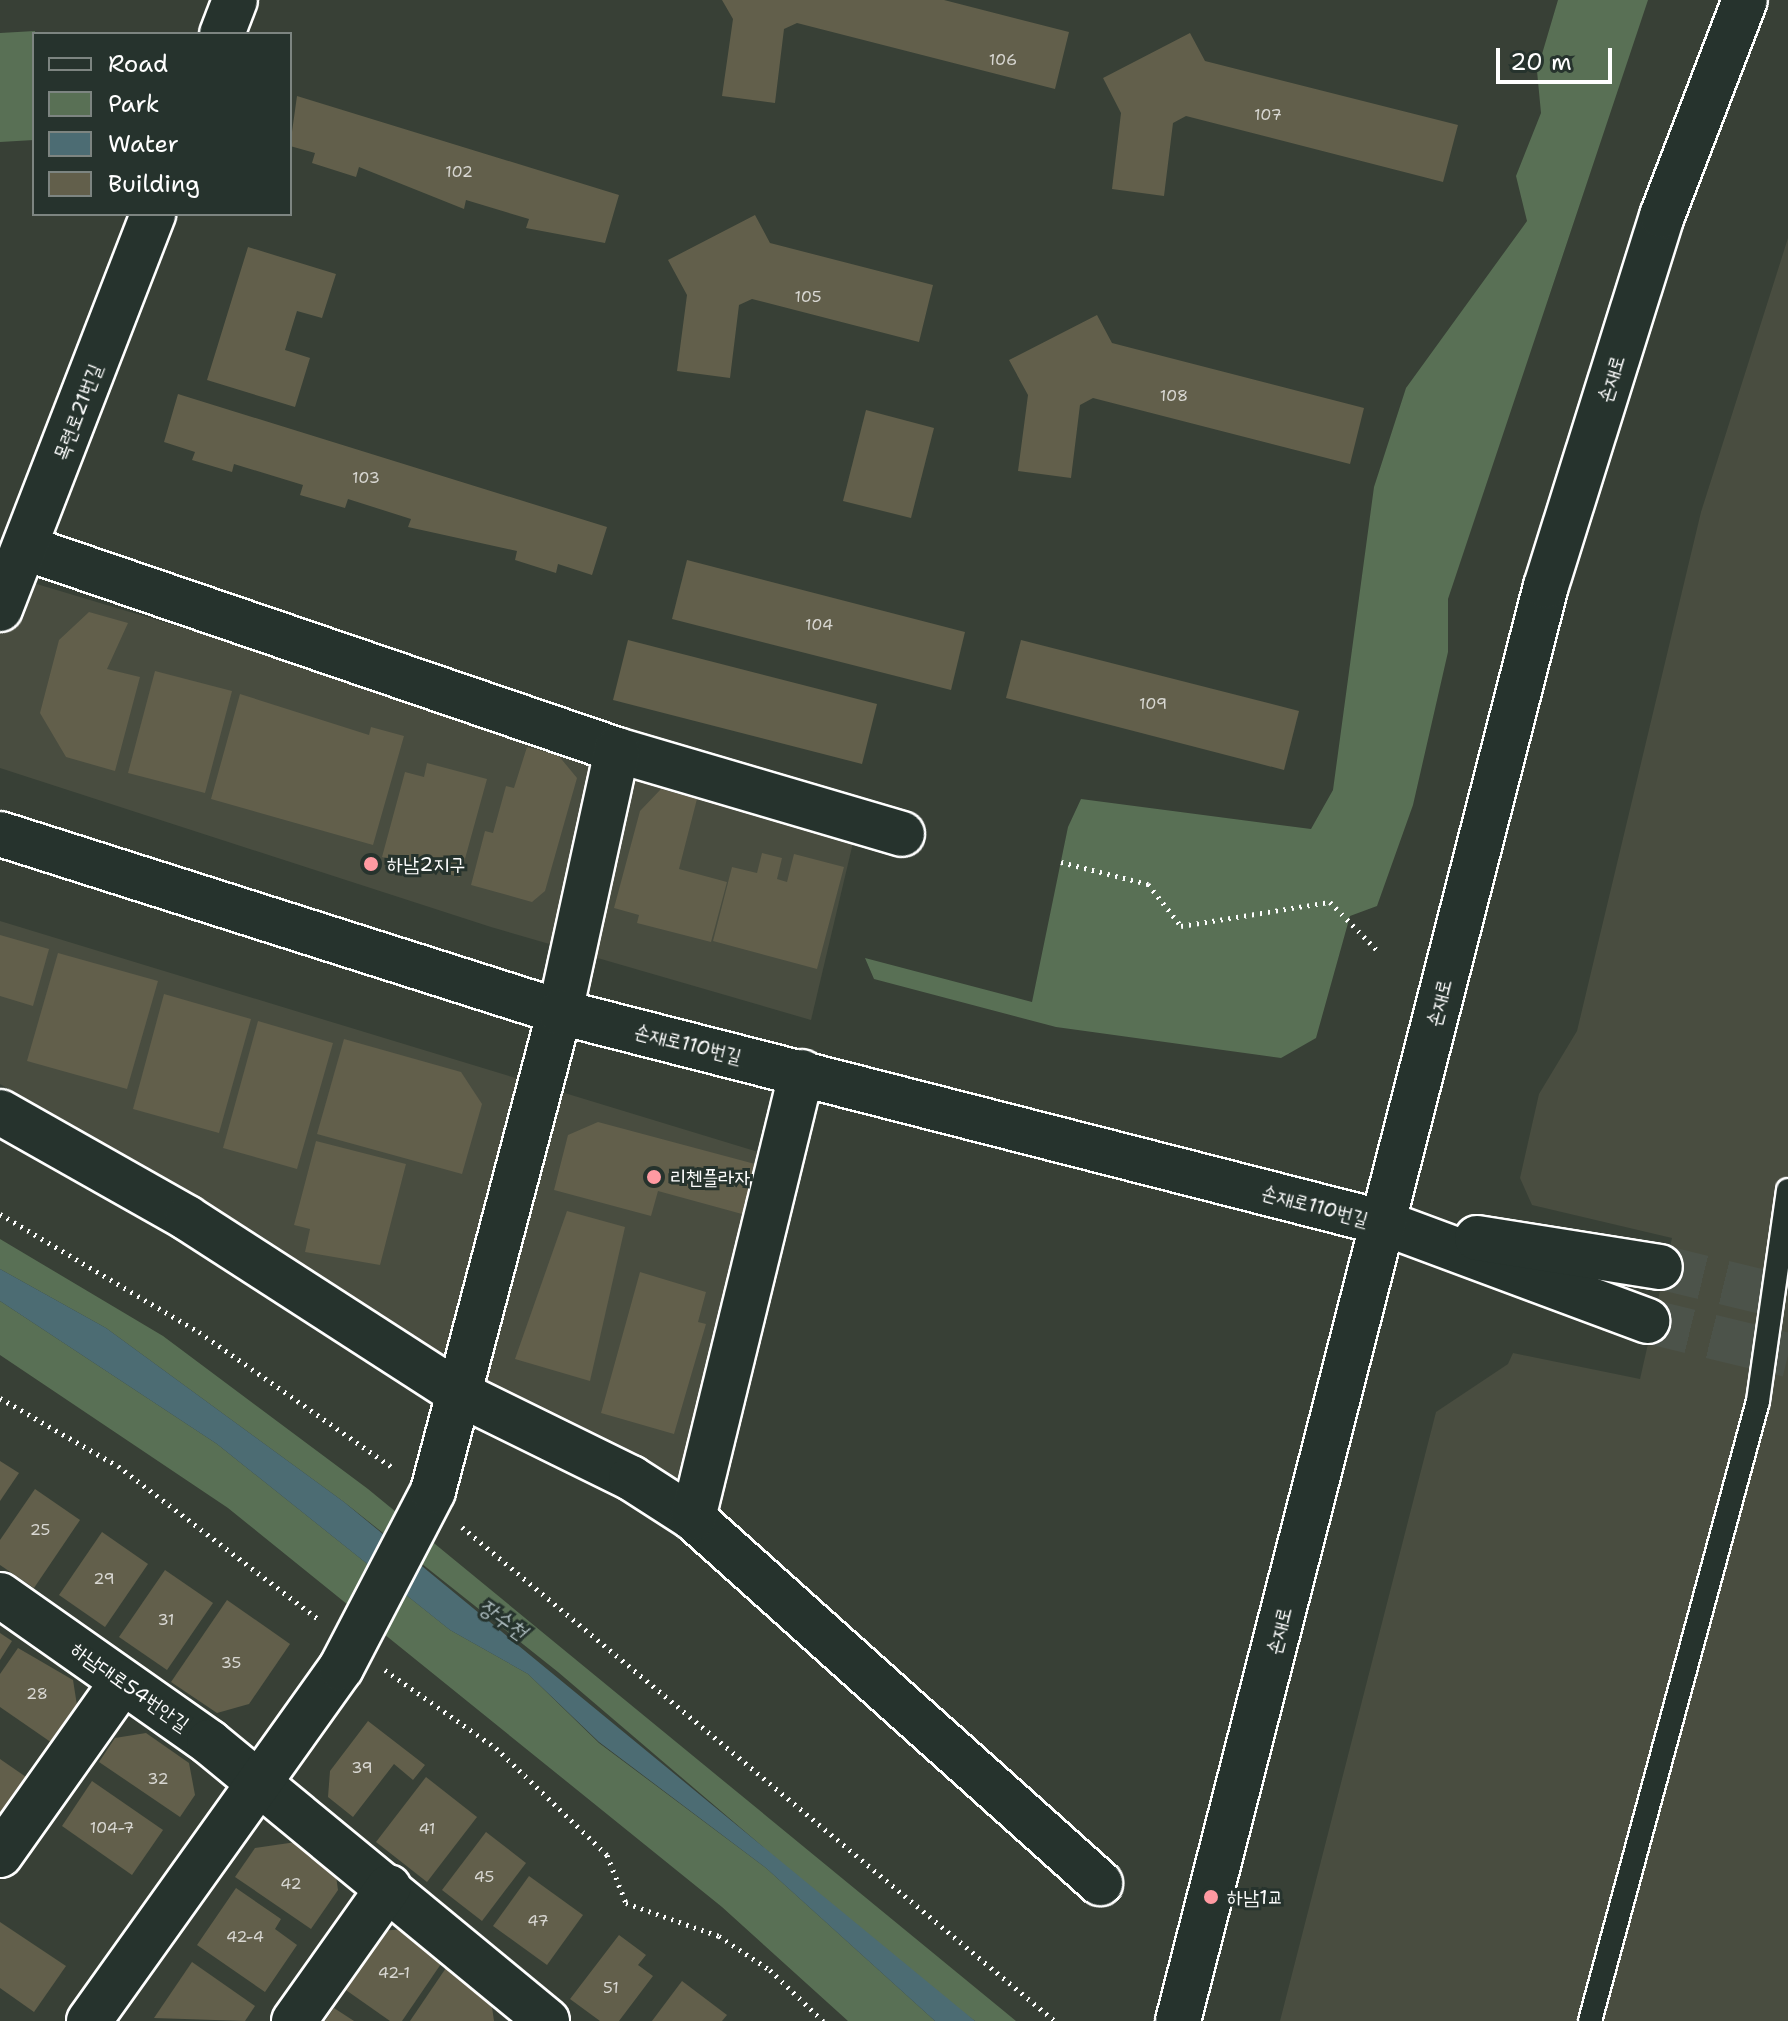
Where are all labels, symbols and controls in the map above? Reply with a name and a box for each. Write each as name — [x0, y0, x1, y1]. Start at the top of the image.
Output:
legend — [32, 32, 292, 216]
scale bar — [1500, 32, 1616, 82]
text: 20 m — [1510, 46, 1572, 78]
text: Road — [108, 48, 168, 80]
house number: 106 — [989, 50, 1017, 70]
text: Park — [108, 88, 160, 120]
house number: 107 — [1254, 105, 1282, 125]
text: Water — [108, 128, 179, 160]
house number: 102 — [445, 162, 473, 182]
text: Building — [108, 168, 200, 200]
house number: 105 — [794, 287, 822, 307]
street label: 손재로 — [1592, 352, 1630, 406]
street label: 목련로21번길 — [49, 360, 107, 464]
house number: 108 — [1160, 386, 1188, 406]
house number: 103 — [352, 468, 380, 488]
house number: 104 — [805, 615, 833, 635]
house number: 109 — [1139, 694, 1167, 714]
place label: 하남2지구 — [387, 852, 465, 876]
marker: 하남2지구 — [362, 855, 380, 873]
street label: 손재로 — [1422, 977, 1456, 1029]
street label: 손재로110번길 — [632, 1019, 744, 1069]
place label: 리첸플라자 — [670, 1165, 750, 1189]
marker: 리첸플라자 — [645, 1168, 663, 1186]
street label: 손재로110번길 — [1259, 1180, 1371, 1232]
house number: 25 — [30, 1520, 50, 1540]
house number: 29 — [93, 1569, 115, 1589]
water label: 장수천 — [474, 1593, 532, 1645]
street label: 손재로 — [1262, 1605, 1296, 1657]
house number: 31 — [157, 1610, 175, 1630]
street label: 하남대로54번안길 — [66, 1637, 194, 1737]
house number: 35 — [221, 1653, 241, 1673]
house number: 28 — [26, 1684, 48, 1704]
house number: 39 — [351, 1758, 373, 1778]
house number: 32 — [147, 1769, 169, 1789]
house number: 104-7 — [90, 1818, 134, 1838]
house number: 41 — [418, 1819, 436, 1839]
house number: 45 — [474, 1867, 494, 1887]
house number: 42 — [280, 1874, 302, 1894]
place label: 하남1교 — [1227, 1885, 1284, 1909]
marker: 하남1교 — [1202, 1888, 1220, 1906]
house number: 47 — [527, 1911, 549, 1931]
house number: 42-4 — [226, 1927, 264, 1947]
house number: 42-1 — [378, 1963, 410, 1983]
house number: 51 — [603, 1978, 619, 1998]

